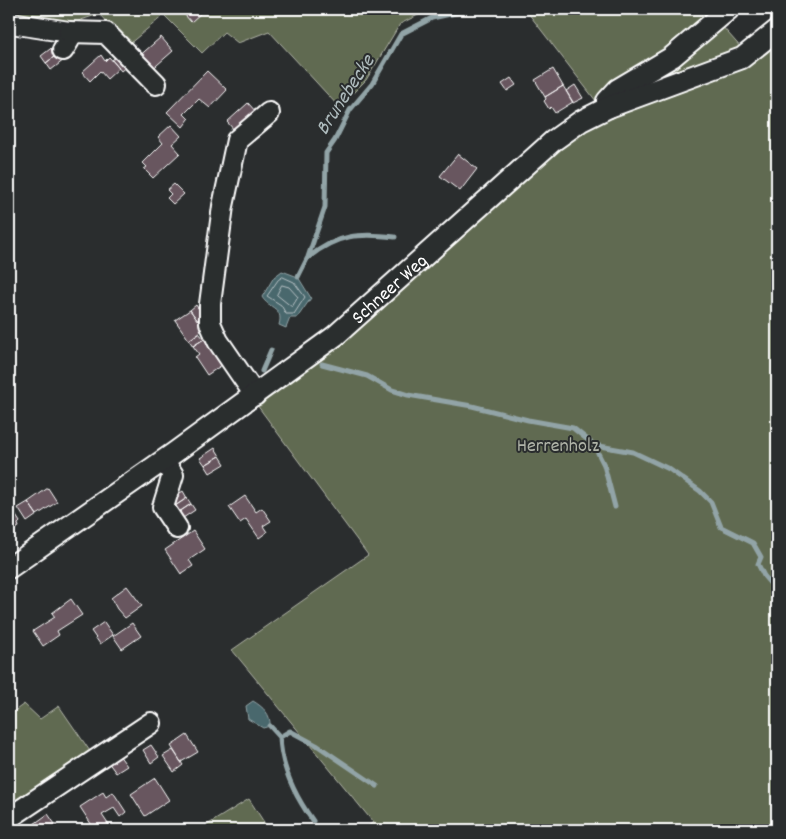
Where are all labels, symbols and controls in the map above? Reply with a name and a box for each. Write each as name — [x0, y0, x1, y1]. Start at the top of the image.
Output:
water label: Brunebecke — [309, 48, 385, 142]
street label: Schneer Weg — [346, 249, 435, 332]
park label: Herrenholz — [517, 433, 600, 461]

